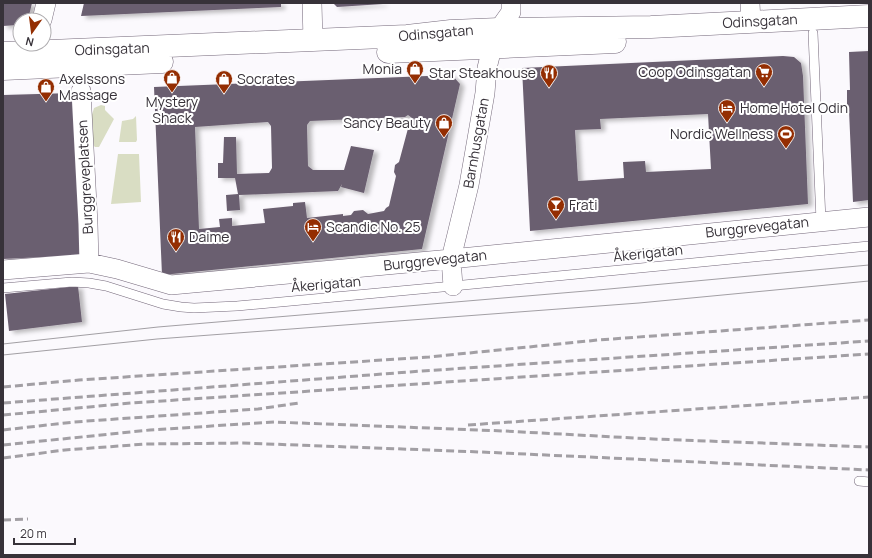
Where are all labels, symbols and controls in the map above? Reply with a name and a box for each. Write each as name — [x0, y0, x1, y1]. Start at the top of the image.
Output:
street label: Odinsgatan — [722, 9, 798, 32]
north arrow — [12, 12, 52, 52]
street label: Odinsgatan — [398, 20, 474, 45]
text: N — [24, 34, 35, 50]
street label: Odinsgatan — [74, 38, 150, 59]
place label: Monia — [363, 59, 402, 78]
shop icon: Monia — [405, 59, 425, 84]
place label: Coop Odinsgatan — [638, 62, 751, 81]
supermarket icon: Coop Odinsgatan — [754, 62, 774, 87]
place label: Star Steakhouse — [429, 63, 536, 82]
restaurant icon: Star Steakhouse — [539, 63, 559, 88]
shop icon: Mystery Shack — [162, 68, 182, 93]
place label: Axelssons Massage — [59, 69, 125, 104]
shop icon: Socrates — [214, 69, 234, 94]
place label: Socrates — [237, 69, 295, 88]
shop icon: Axelssons Massage — [36, 77, 56, 102]
place label: Mystery Shack — [146, 92, 199, 127]
street label: Barnhusgatan — [458, 96, 493, 190]
hotel icon: Home Hotel Odin — [717, 98, 737, 123]
place label: Home Hotel Odin — [740, 98, 848, 117]
place label: Sancy Beauty — [343, 113, 432, 132]
shop icon: Sancy Beauty — [434, 113, 454, 138]
street label: Burggreveplatsen — [72, 119, 97, 235]
place label: Nordic Wellness — [670, 124, 773, 143]
sports icon: Nordic Wellness — [776, 124, 796, 149]
bar icon: Frati — [546, 195, 566, 220]
place label: Frati — [569, 195, 597, 214]
street label: Burggrevegatan — [704, 212, 810, 241]
hotel icon: Scandic No. 25 — [303, 217, 323, 242]
place label: Scandic No. 25 — [326, 217, 421, 236]
restaurant icon: Daime — [166, 227, 186, 252]
place label: Daime — [189, 227, 229, 246]
street label: Åkerigatan — [612, 239, 684, 266]
street label: Burggrevegatan — [382, 245, 488, 274]
street label: Åkerigatan — [290, 271, 362, 296]
scale bar — [14, 520, 75, 546]
text: 20 m — [20, 525, 47, 542]

